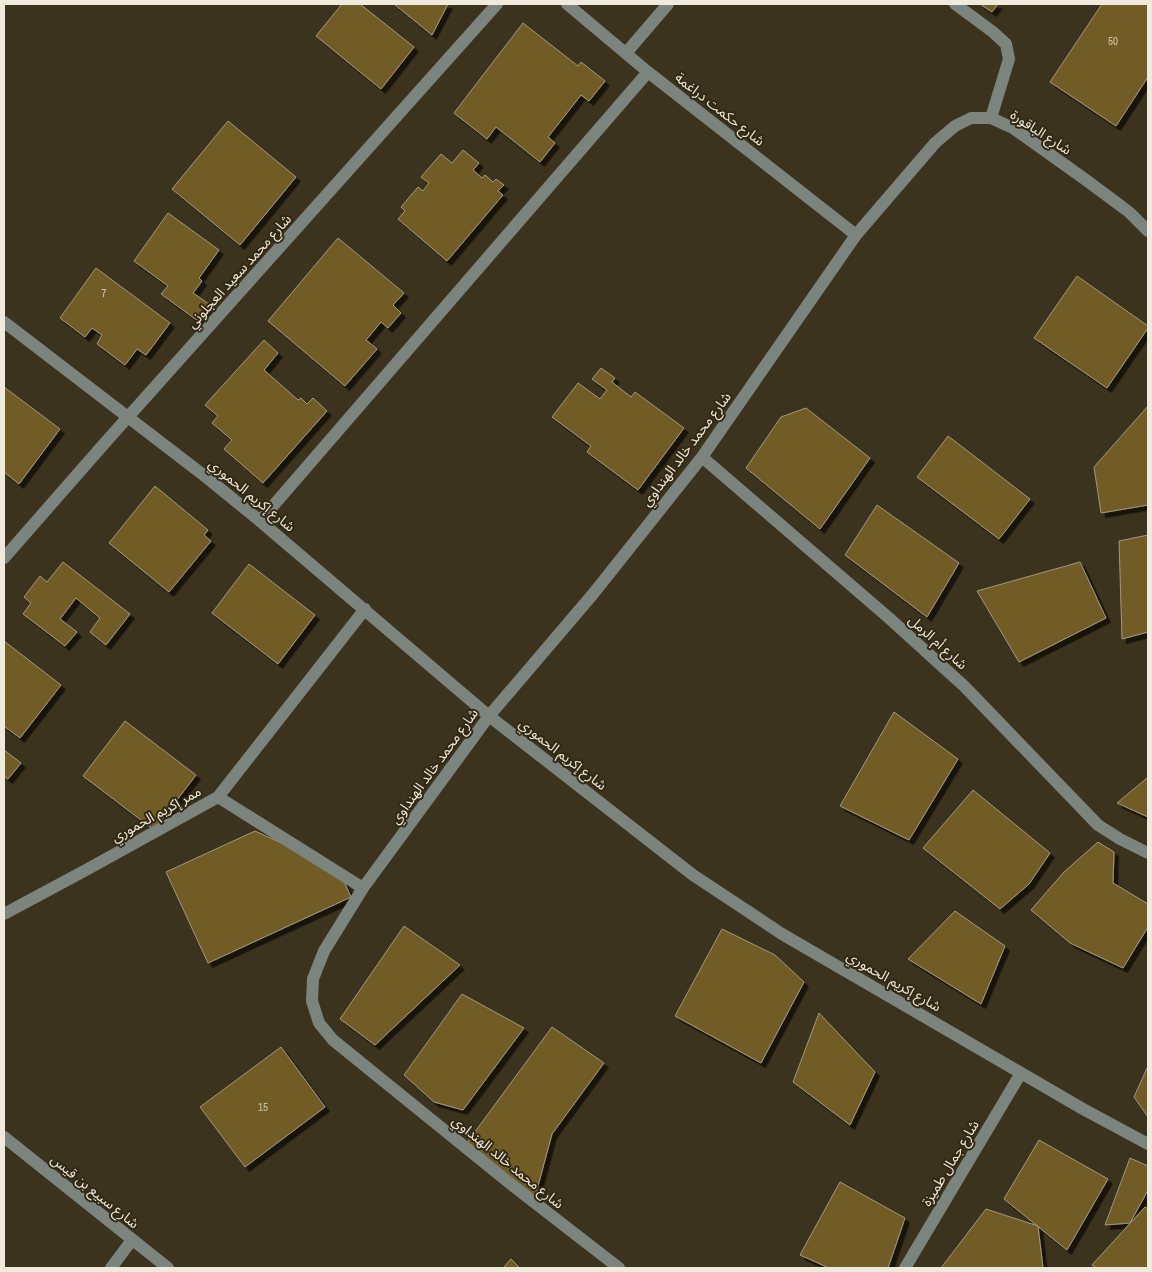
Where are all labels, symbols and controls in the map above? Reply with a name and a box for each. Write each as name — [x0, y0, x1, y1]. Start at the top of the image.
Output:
house number: 50 — [1108, 34, 1118, 48]
street label: شارع حكمت دراغمة — [670, 68, 769, 151]
street label: شارع الباقورة — [1006, 106, 1075, 160]
street label: شارع محمد سعيد العجلوني — [183, 210, 297, 333]
house number: 7 — [101, 286, 107, 300]
street label: شارع محمد خالد الهنداوي — [637, 388, 737, 511]
street label: شارع إكريم الحموري — [204, 455, 299, 537]
street label: شارع أم الرمل — [903, 611, 971, 675]
street label: شارع محمد خالد الهنداوي — [386, 705, 484, 829]
street label: شارع إكريم الحموري — [514, 714, 610, 796]
street label: ممر إكريم الحموري — [108, 782, 205, 848]
street label: شارع إكريم الحموري — [842, 947, 945, 1017]
house number: 15 — [258, 1100, 268, 1114]
street label: شارع محمد خالد الهنداوي — [447, 1111, 568, 1214]
street label: شارع جمال طميزة — [917, 1117, 984, 1210]
street label: شارع سبيع بن قيس — [46, 1150, 143, 1234]

